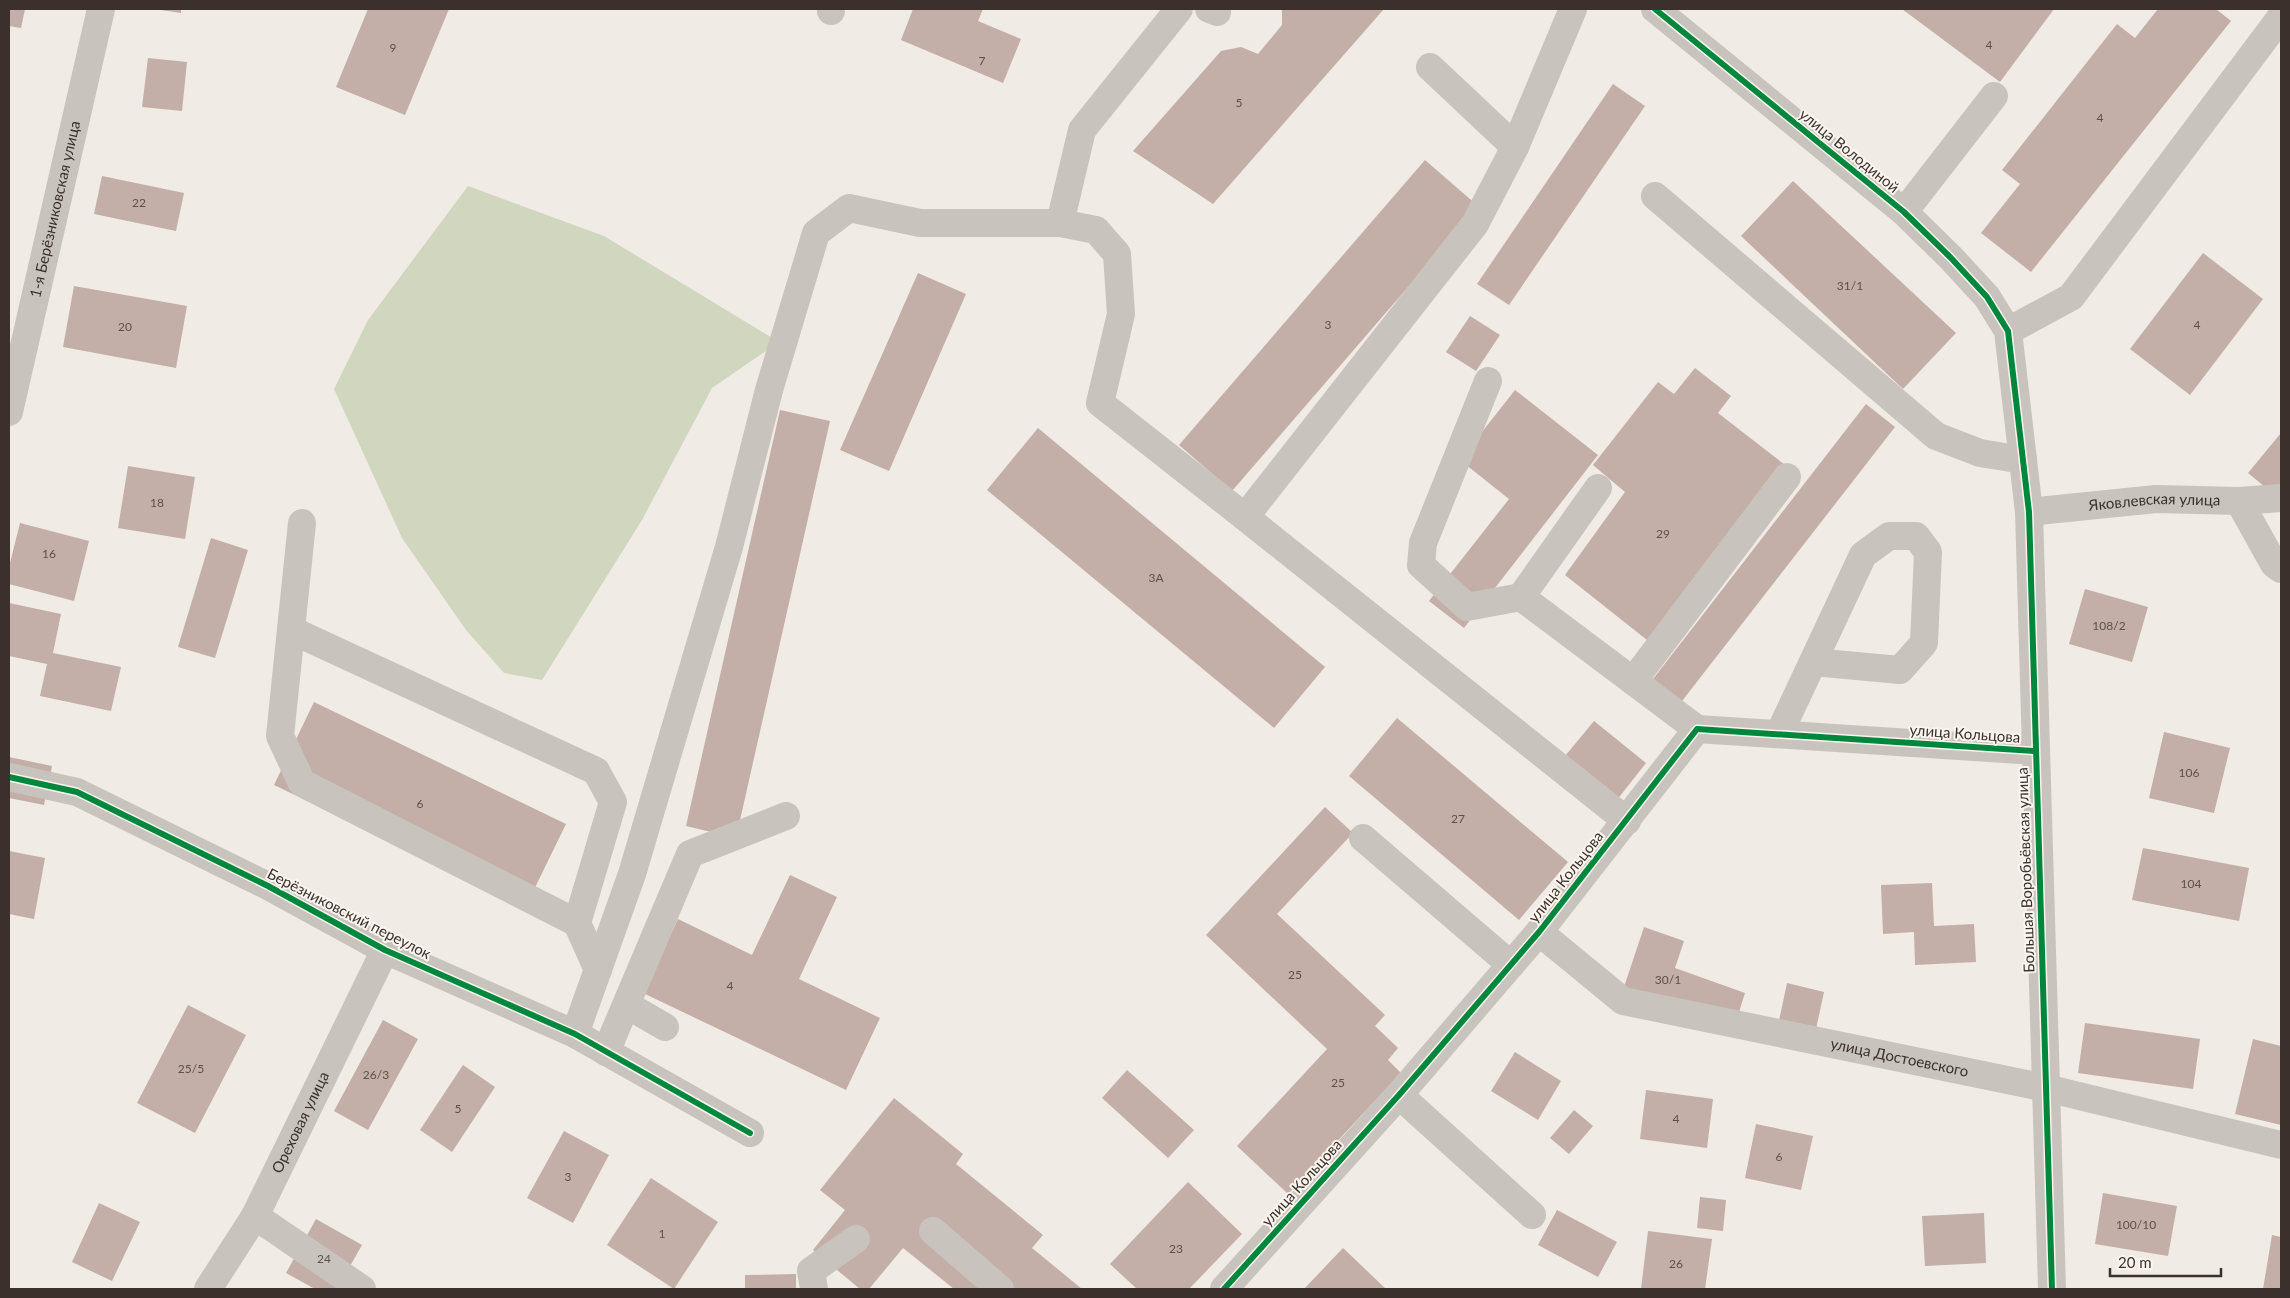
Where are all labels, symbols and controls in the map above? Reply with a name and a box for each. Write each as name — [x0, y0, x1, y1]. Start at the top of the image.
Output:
house number: 4 — [1986, 37, 1993, 52]
house number: 9 — [390, 40, 397, 55]
house number: 7 — [979, 53, 986, 68]
house number: 5 — [1236, 95, 1243, 110]
street label: улица Володиной — [1796, 104, 1903, 196]
house number: 4 — [2097, 110, 2104, 125]
street label: 1-я Берёзниковская улица — [25, 119, 83, 299]
house number: 22 — [132, 195, 146, 210]
house number: 31/1 — [1837, 278, 1863, 293]
house number: 3 — [1325, 317, 1332, 332]
house number: 4 — [2194, 317, 2201, 332]
house number: 20 — [118, 319, 132, 334]
street label: Яковлевская улица — [2087, 489, 2221, 514]
house number: 18 — [150, 495, 164, 510]
house number: 29 — [1656, 526, 1670, 541]
house number: 16 — [42, 546, 56, 561]
house number: 3А — [1148, 570, 1164, 585]
house number: 108/2 — [2092, 618, 2126, 633]
street label: улица Кольцова — [1909, 720, 2021, 746]
house number: 106 — [2179, 765, 2199, 780]
street label: Большая Воробьёвская улица — [2012, 767, 2038, 973]
house number: 6 — [417, 796, 424, 811]
house number: 27 — [1451, 811, 1465, 826]
street label: улица Кольцова — [1524, 827, 1606, 926]
street label: Берёзниковский переулок — [265, 864, 435, 962]
house number: 104 — [2181, 876, 2201, 891]
house number: 25 — [1288, 967, 1302, 982]
house number: 30/1 — [1655, 972, 1681, 987]
house number: 4 — [727, 978, 734, 993]
street label: улица Достоевского — [1829, 1034, 1970, 1080]
house number: 25/5 — [178, 1061, 204, 1076]
house number: 26/3 — [363, 1067, 389, 1082]
street label: Ореховая улица — [267, 1068, 332, 1176]
house number: 25 — [1331, 1075, 1345, 1090]
house number: 5 — [455, 1101, 462, 1116]
house number: 4 — [1673, 1111, 1680, 1126]
street label: улица Кольцова — [1257, 1135, 1345, 1230]
house number: 6 — [1776, 1149, 1783, 1164]
house number: 3 — [565, 1169, 572, 1184]
house number: 100/10 — [2116, 1217, 2156, 1232]
house number: 1 — [659, 1226, 666, 1241]
house number: 23 — [1169, 1241, 1183, 1256]
scale bar — [2110, 1246, 2221, 1278]
house number: 24 — [317, 1251, 331, 1266]
text: 20 m — [2118, 1253, 2152, 1271]
house number: 26 — [1669, 1256, 1683, 1271]

